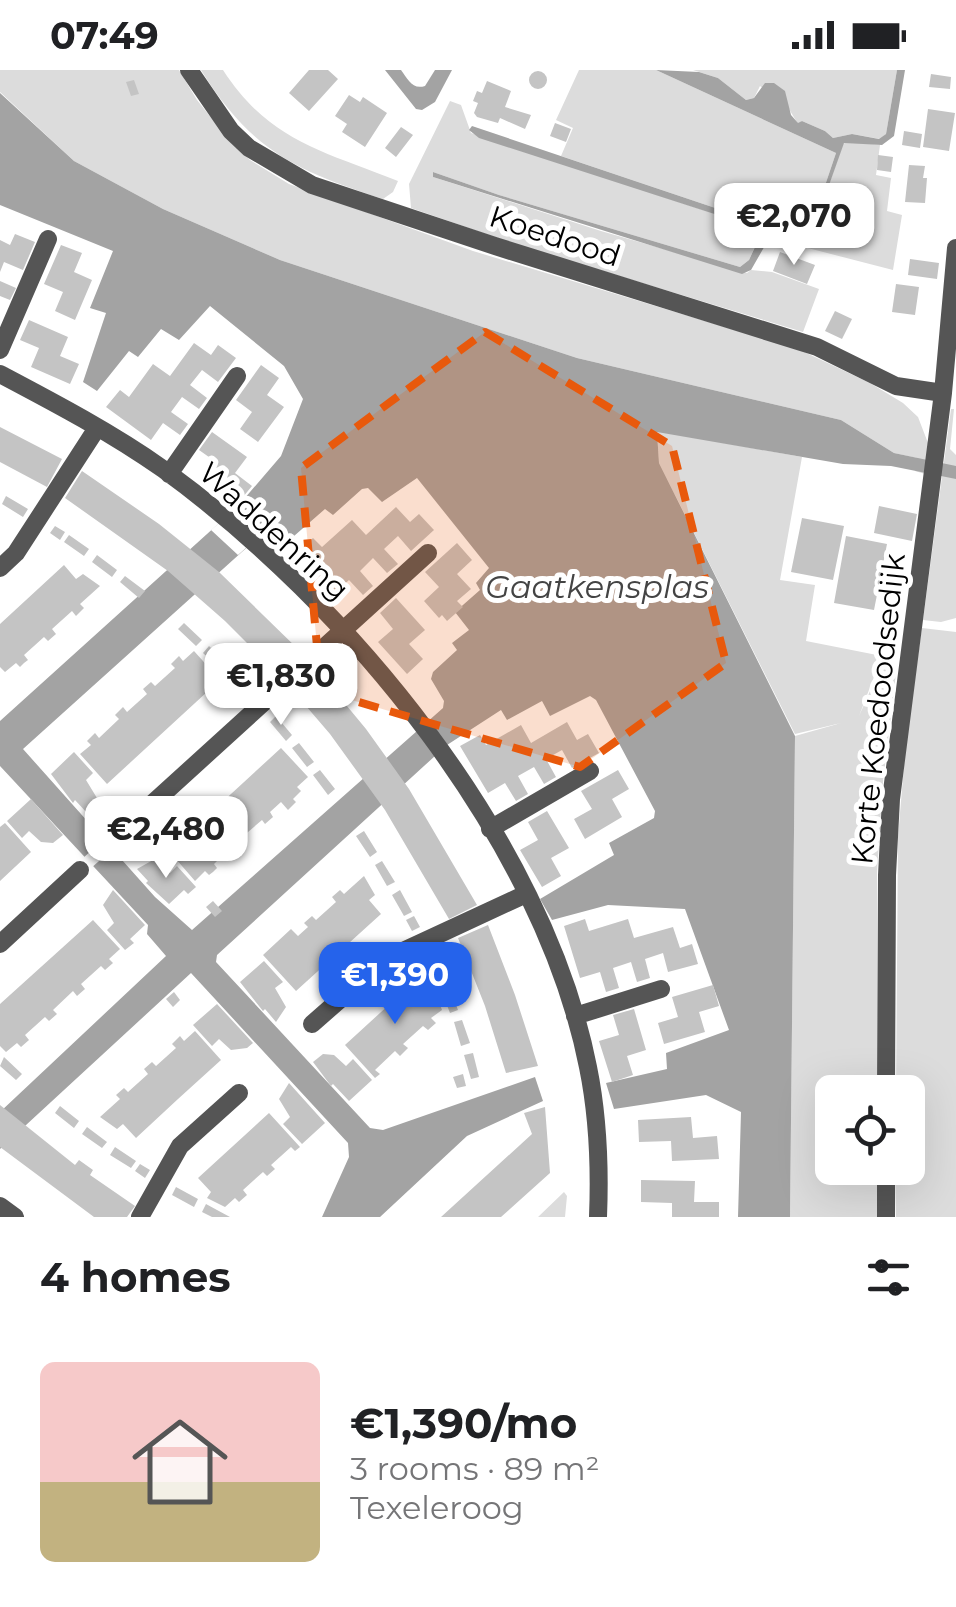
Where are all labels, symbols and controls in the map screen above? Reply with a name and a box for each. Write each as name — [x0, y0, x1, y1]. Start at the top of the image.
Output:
text: 07:49 — [50, 12, 159, 59]
pin: €2,070 — [713, 183, 875, 268]
text: €2,070 — [736, 196, 852, 235]
street label: Koedood — [485, 197, 625, 275]
street label: Waddenring — [191, 454, 357, 608]
street label: Korte Koedoodsedijk — [843, 552, 913, 866]
water label: Gaatkensplas — [485, 567, 709, 606]
pin: €1,830 — [200, 643, 362, 728]
text: €1,830 — [226, 656, 336, 695]
pin: €2,480 — [85, 796, 247, 881]
text: €2,480 — [107, 809, 225, 848]
pin: €1,390 — [314, 942, 476, 1027]
text: €1,390 — [341, 955, 449, 994]
map controls — [815, 1075, 925, 1185]
button: locate — [815, 1075, 925, 1185]
icon: filters — [861, 1250, 916, 1305]
text: 4 homes — [40, 1251, 231, 1303]
text: €1,390/mo — [350, 1397, 577, 1449]
icon: home — [120, 1402, 240, 1522]
text: 3 rooms · 89 m² — [350, 1449, 599, 1488]
text: Texeleroog — [350, 1488, 524, 1527]

